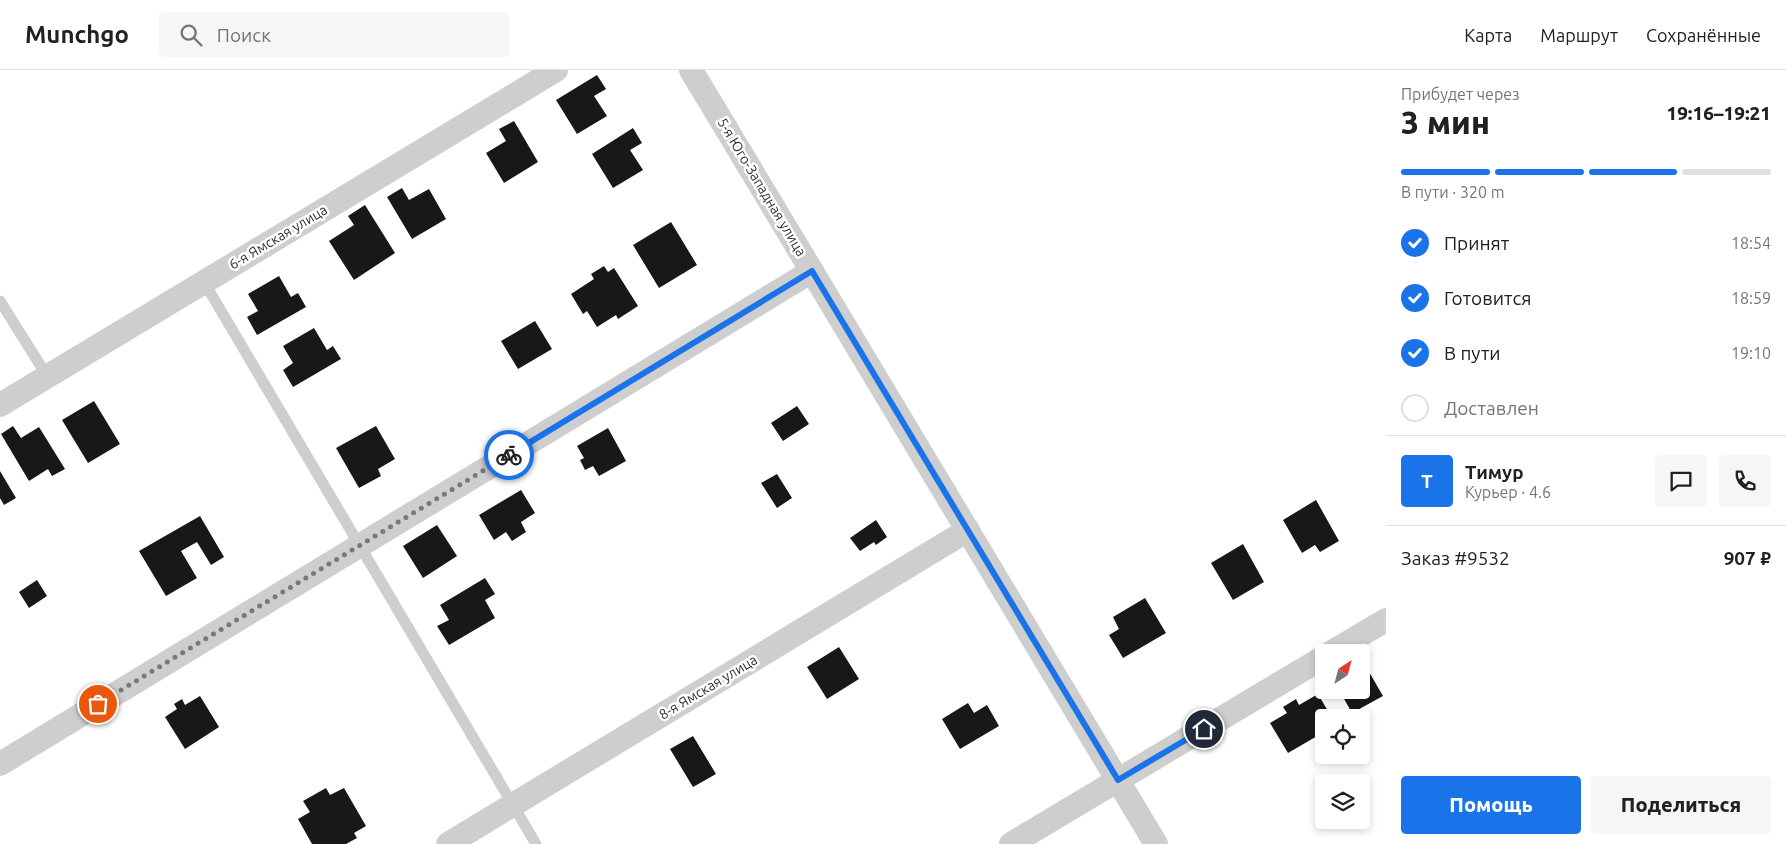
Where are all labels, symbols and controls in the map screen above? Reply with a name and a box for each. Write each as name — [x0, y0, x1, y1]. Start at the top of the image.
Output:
search box — [159, 12, 509, 57]
text: Munchgo — [25, 21, 129, 48]
icon: search — [177, 21, 205, 49]
text: Поиск — [217, 24, 271, 46]
text: Карта — [1464, 25, 1512, 45]
text: Маршрут — [1540, 25, 1618, 45]
text: Сохранённые — [1646, 25, 1761, 45]
text: Прибудет через — [1401, 85, 1520, 103]
text: 19:16–19:21 — [1666, 102, 1771, 124]
text: 3 мин — [1401, 104, 1490, 140]
street label: 5-я Юго-Западная улица — [714, 115, 810, 259]
text: В пути · 320 m — [1401, 183, 1504, 201]
street label: 6-я Ямская улица — [226, 201, 330, 273]
icon: check — [1401, 229, 1429, 257]
text: Принят — [1444, 232, 1509, 254]
text: 18:54 — [1731, 234, 1771, 252]
icon: check — [1401, 284, 1429, 312]
text: Готовится — [1444, 287, 1531, 309]
text: 18:59 — [1731, 289, 1771, 307]
icon: check — [1401, 339, 1429, 367]
text: В пути — [1444, 342, 1501, 364]
text: 19:10 — [1731, 344, 1771, 362]
text: Доставлен — [1444, 397, 1539, 419]
courier — [484, 430, 534, 480]
icon: bike — [495, 441, 523, 469]
button: chat — [1655, 455, 1707, 507]
button: phone — [1719, 455, 1771, 507]
text: Тимур — [1465, 461, 1524, 483]
text: Т — [1421, 470, 1433, 492]
text: Курьер · 4.6 — [1465, 483, 1551, 501]
text: Заказ #9532 — [1401, 547, 1510, 569]
text: 907 ₽ — [1724, 547, 1771, 569]
north arrow — [1315, 644, 1370, 699]
map controls — [1315, 644, 1370, 829]
street label: 8-я Ямская улица — [656, 651, 760, 723]
pin — [77, 683, 119, 725]
icon: bag — [84, 690, 112, 718]
pin — [1183, 708, 1225, 750]
button: locate — [1315, 709, 1370, 764]
icon: home — [1190, 715, 1218, 743]
button: layers — [1315, 774, 1370, 829]
button: Помощь — [1401, 776, 1581, 834]
button: Поделиться — [1591, 776, 1771, 834]

